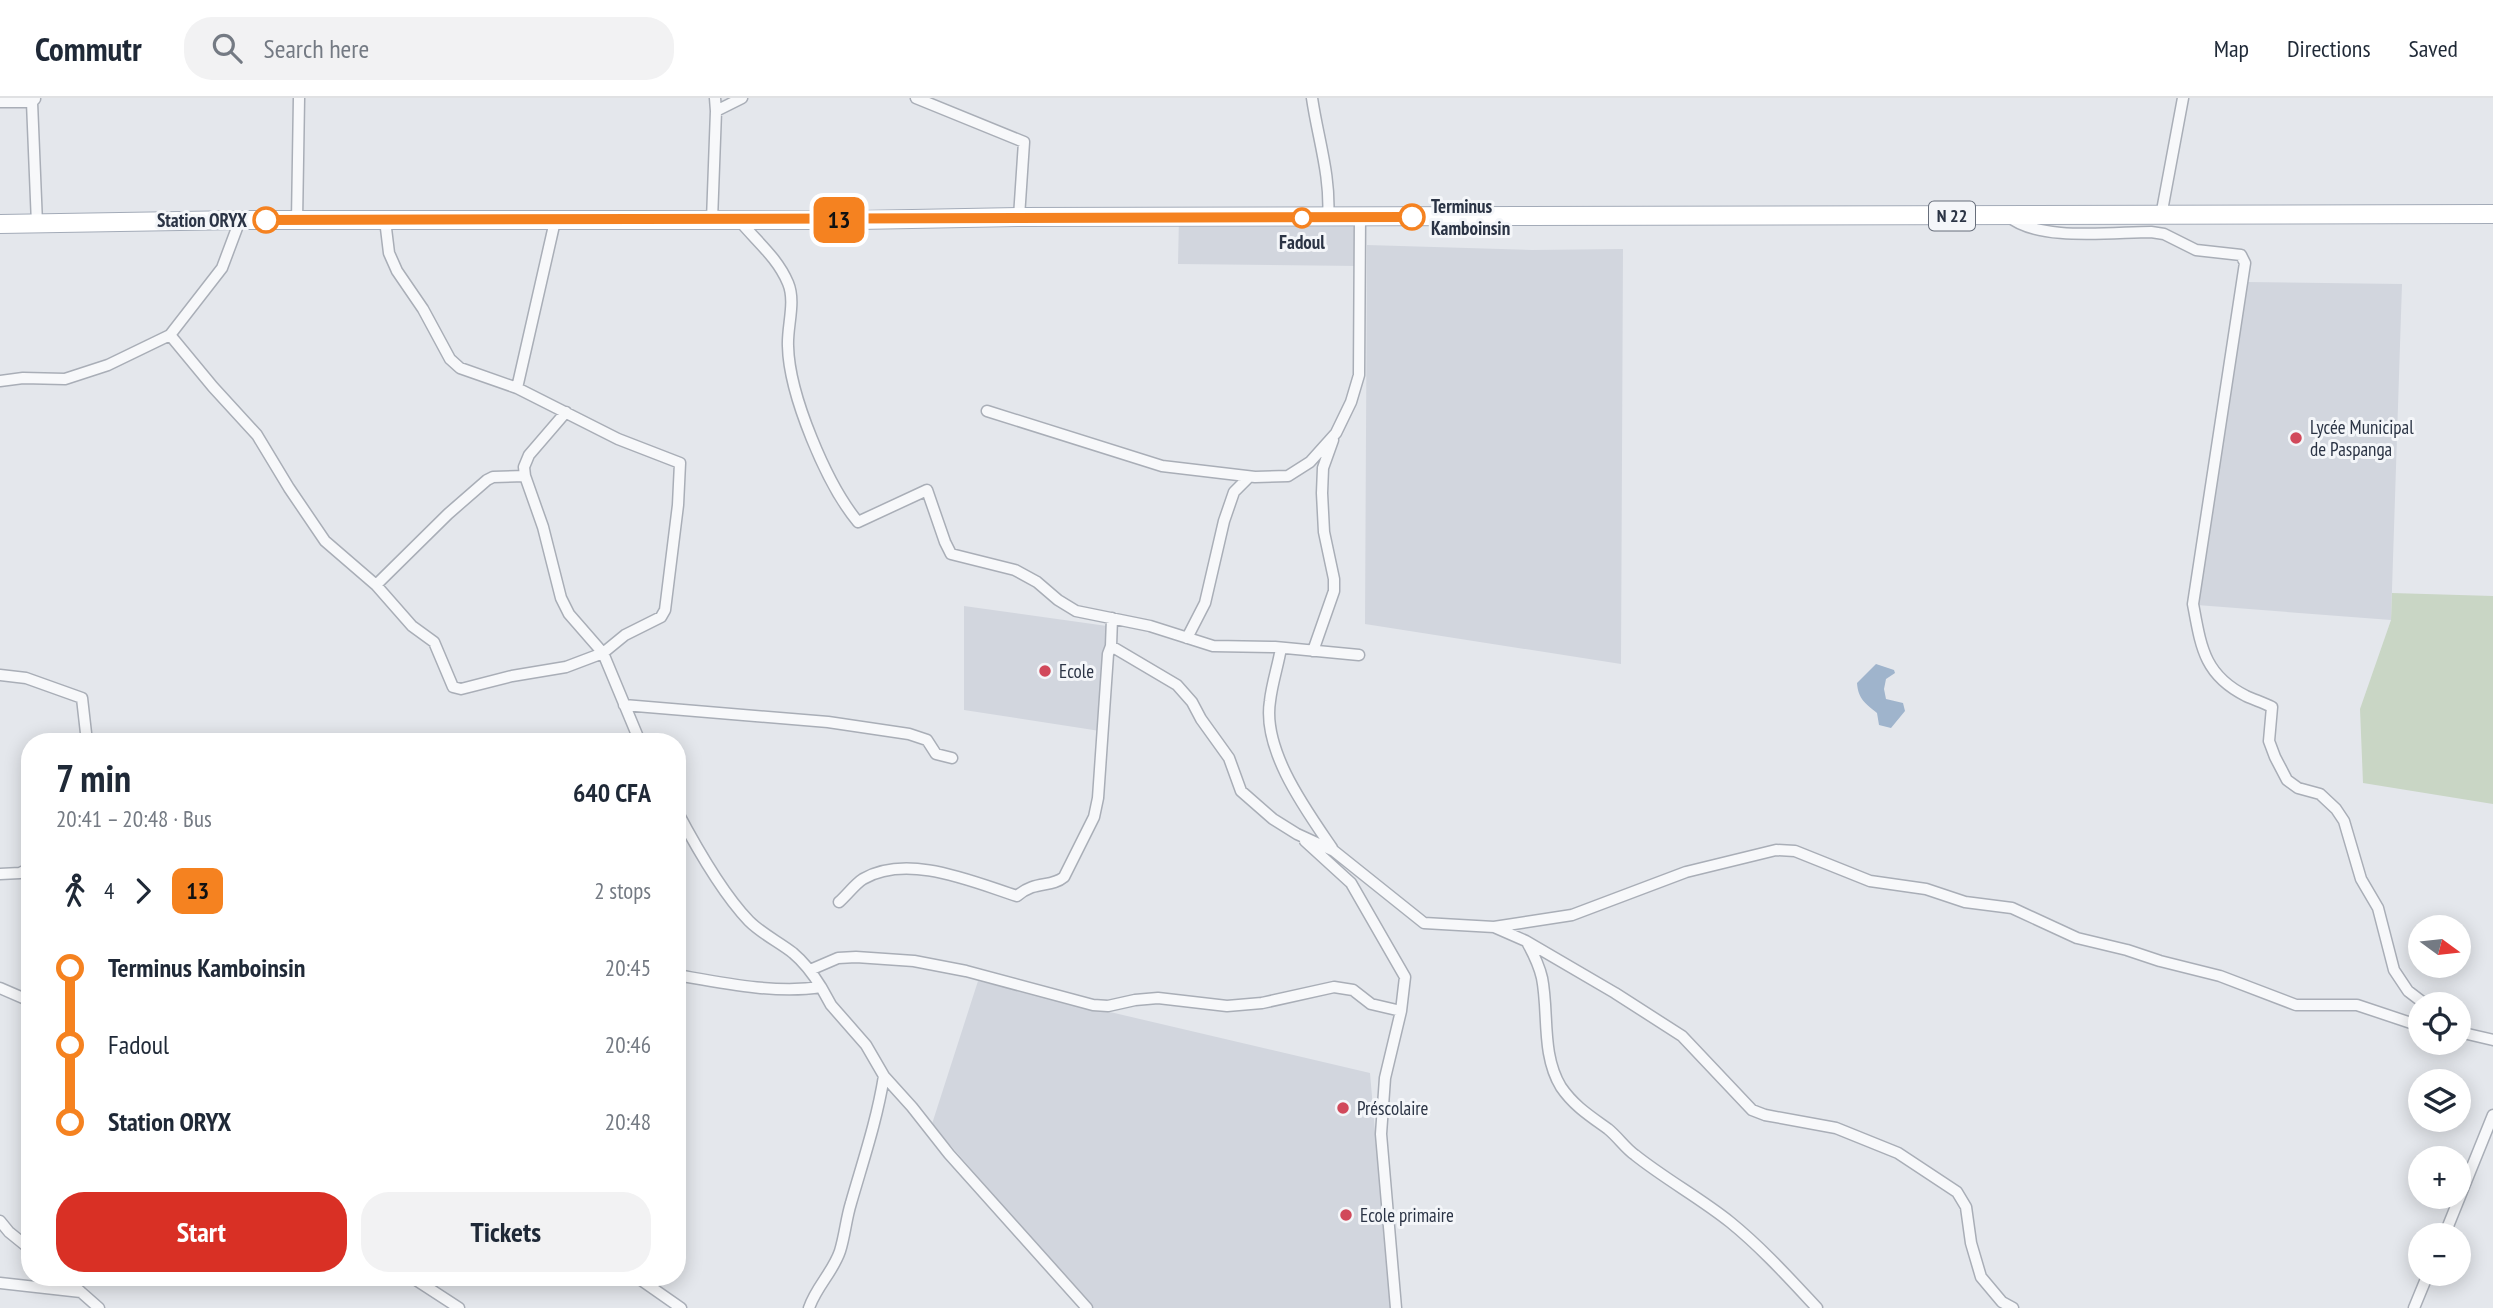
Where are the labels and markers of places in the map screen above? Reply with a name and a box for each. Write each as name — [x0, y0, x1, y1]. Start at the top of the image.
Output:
place label: Terminus Kamboinsin — [1431, 194, 1510, 240]
marker: Terminus Kamboinsin — [1399, 204, 1425, 230]
marker: Station ORYX — [253, 207, 279, 233]
place label: Station ORYX — [157, 208, 247, 232]
marker: Fadoul — [1292, 208, 1312, 228]
place label: Fadoul — [1279, 230, 1325, 254]
place label: Lycée Municipal de Paspanga — [2310, 415, 2414, 461]
marker: Lycée Municipal de Paspanga — [2288, 430, 2304, 446]
place label: Ecole — [1059, 659, 1094, 683]
marker: Ecole — [1037, 663, 1053, 679]
place label: Préscolaire — [1357, 1096, 1429, 1120]
marker: Préscolaire — [1335, 1100, 1351, 1116]
place label: Ecole primaire — [1360, 1203, 1454, 1227]
marker: Ecole primaire — [1338, 1207, 1354, 1223]

